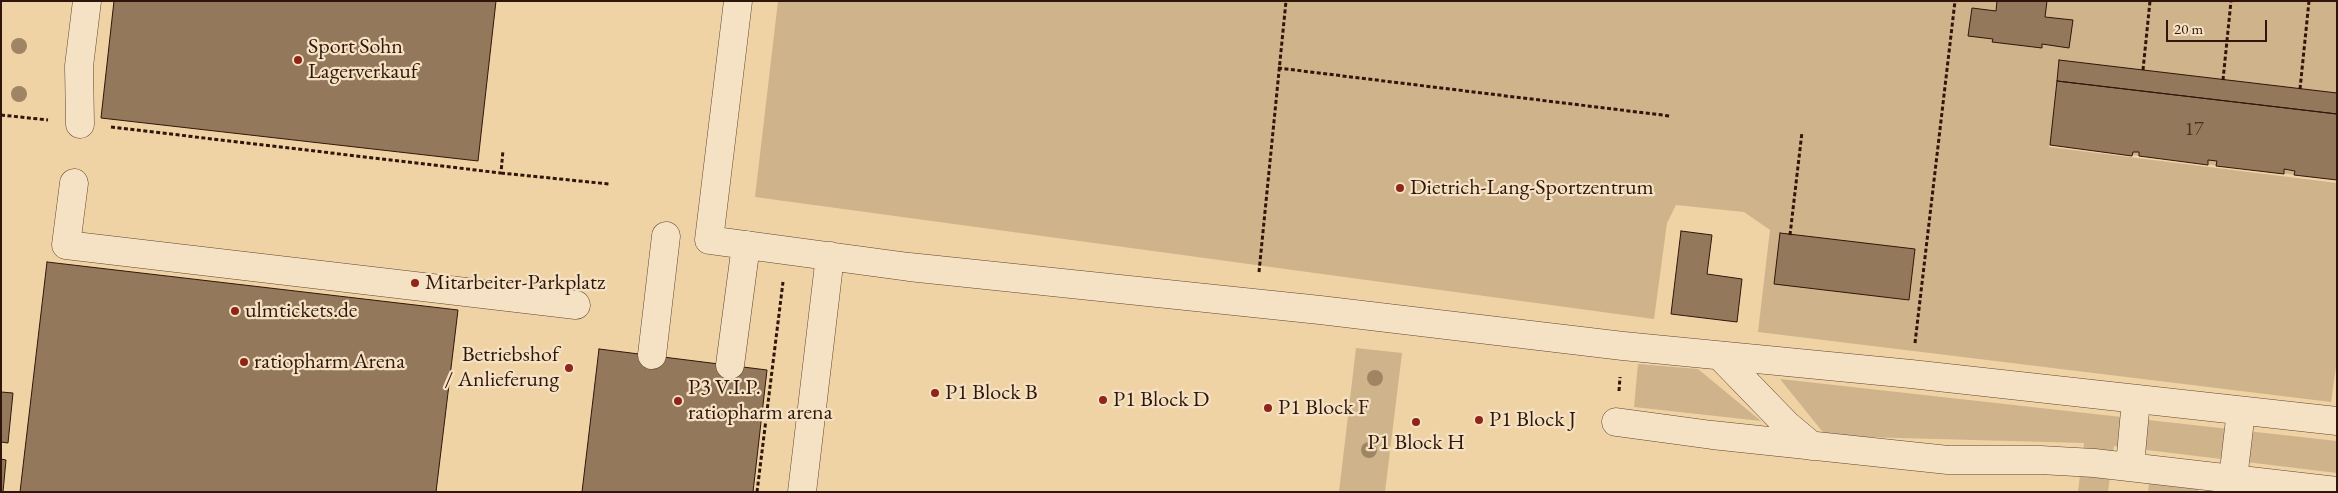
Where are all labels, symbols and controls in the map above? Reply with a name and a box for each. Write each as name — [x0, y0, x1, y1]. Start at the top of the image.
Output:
scale bar — [2168, 10, 2269, 42]
text: 20 m — [2174, 19, 2203, 38]
place label: Sport Sohn Lagerverkauf — [308, 34, 418, 86]
marker: Sport Sohn Lagerverkauf — [292, 54, 304, 66]
house number: 17 — [2184, 118, 2204, 142]
place label: Dietrich-Lang-Sportzentrum — [1410, 175, 1654, 201]
marker: Dietrich-Lang-Sportzentrum — [1394, 182, 1406, 194]
place label: Mitarbeiter-Parkplatz — [425, 270, 605, 296]
marker: Mitarbeiter-Parkplatz — [409, 277, 421, 289]
place label: ulmtickets.de — [245, 298, 357, 324]
marker: ulmtickets.de — [229, 305, 241, 317]
place label: Betriebshof / Anlieferung — [445, 342, 559, 394]
place label: ratiopharm Arena — [254, 349, 405, 375]
marker: ratiopharm Arena — [238, 356, 250, 368]
marker: Betriebshof / Anlieferung — [563, 362, 575, 374]
place label: P3 V.I.P. ratiopharm arena — [688, 375, 832, 426]
place label: P1 Block B — [945, 380, 1038, 406]
marker: P1 Block B — [929, 387, 941, 399]
place label: P1 Block D — [1113, 387, 1209, 413]
marker: P1 Block D — [1097, 394, 1109, 406]
marker: P3 V.I.P. ratiopharm arena — [672, 395, 684, 407]
place label: P1 Block F — [1278, 395, 1369, 421]
marker: P1 Block F — [1262, 402, 1274, 414]
place label: P1 Block J — [1489, 407, 1576, 433]
marker: P1 Block J — [1473, 414, 1485, 426]
marker: P1 Block H — [1410, 416, 1422, 428]
place label: P1 Block H — [1367, 430, 1465, 456]

